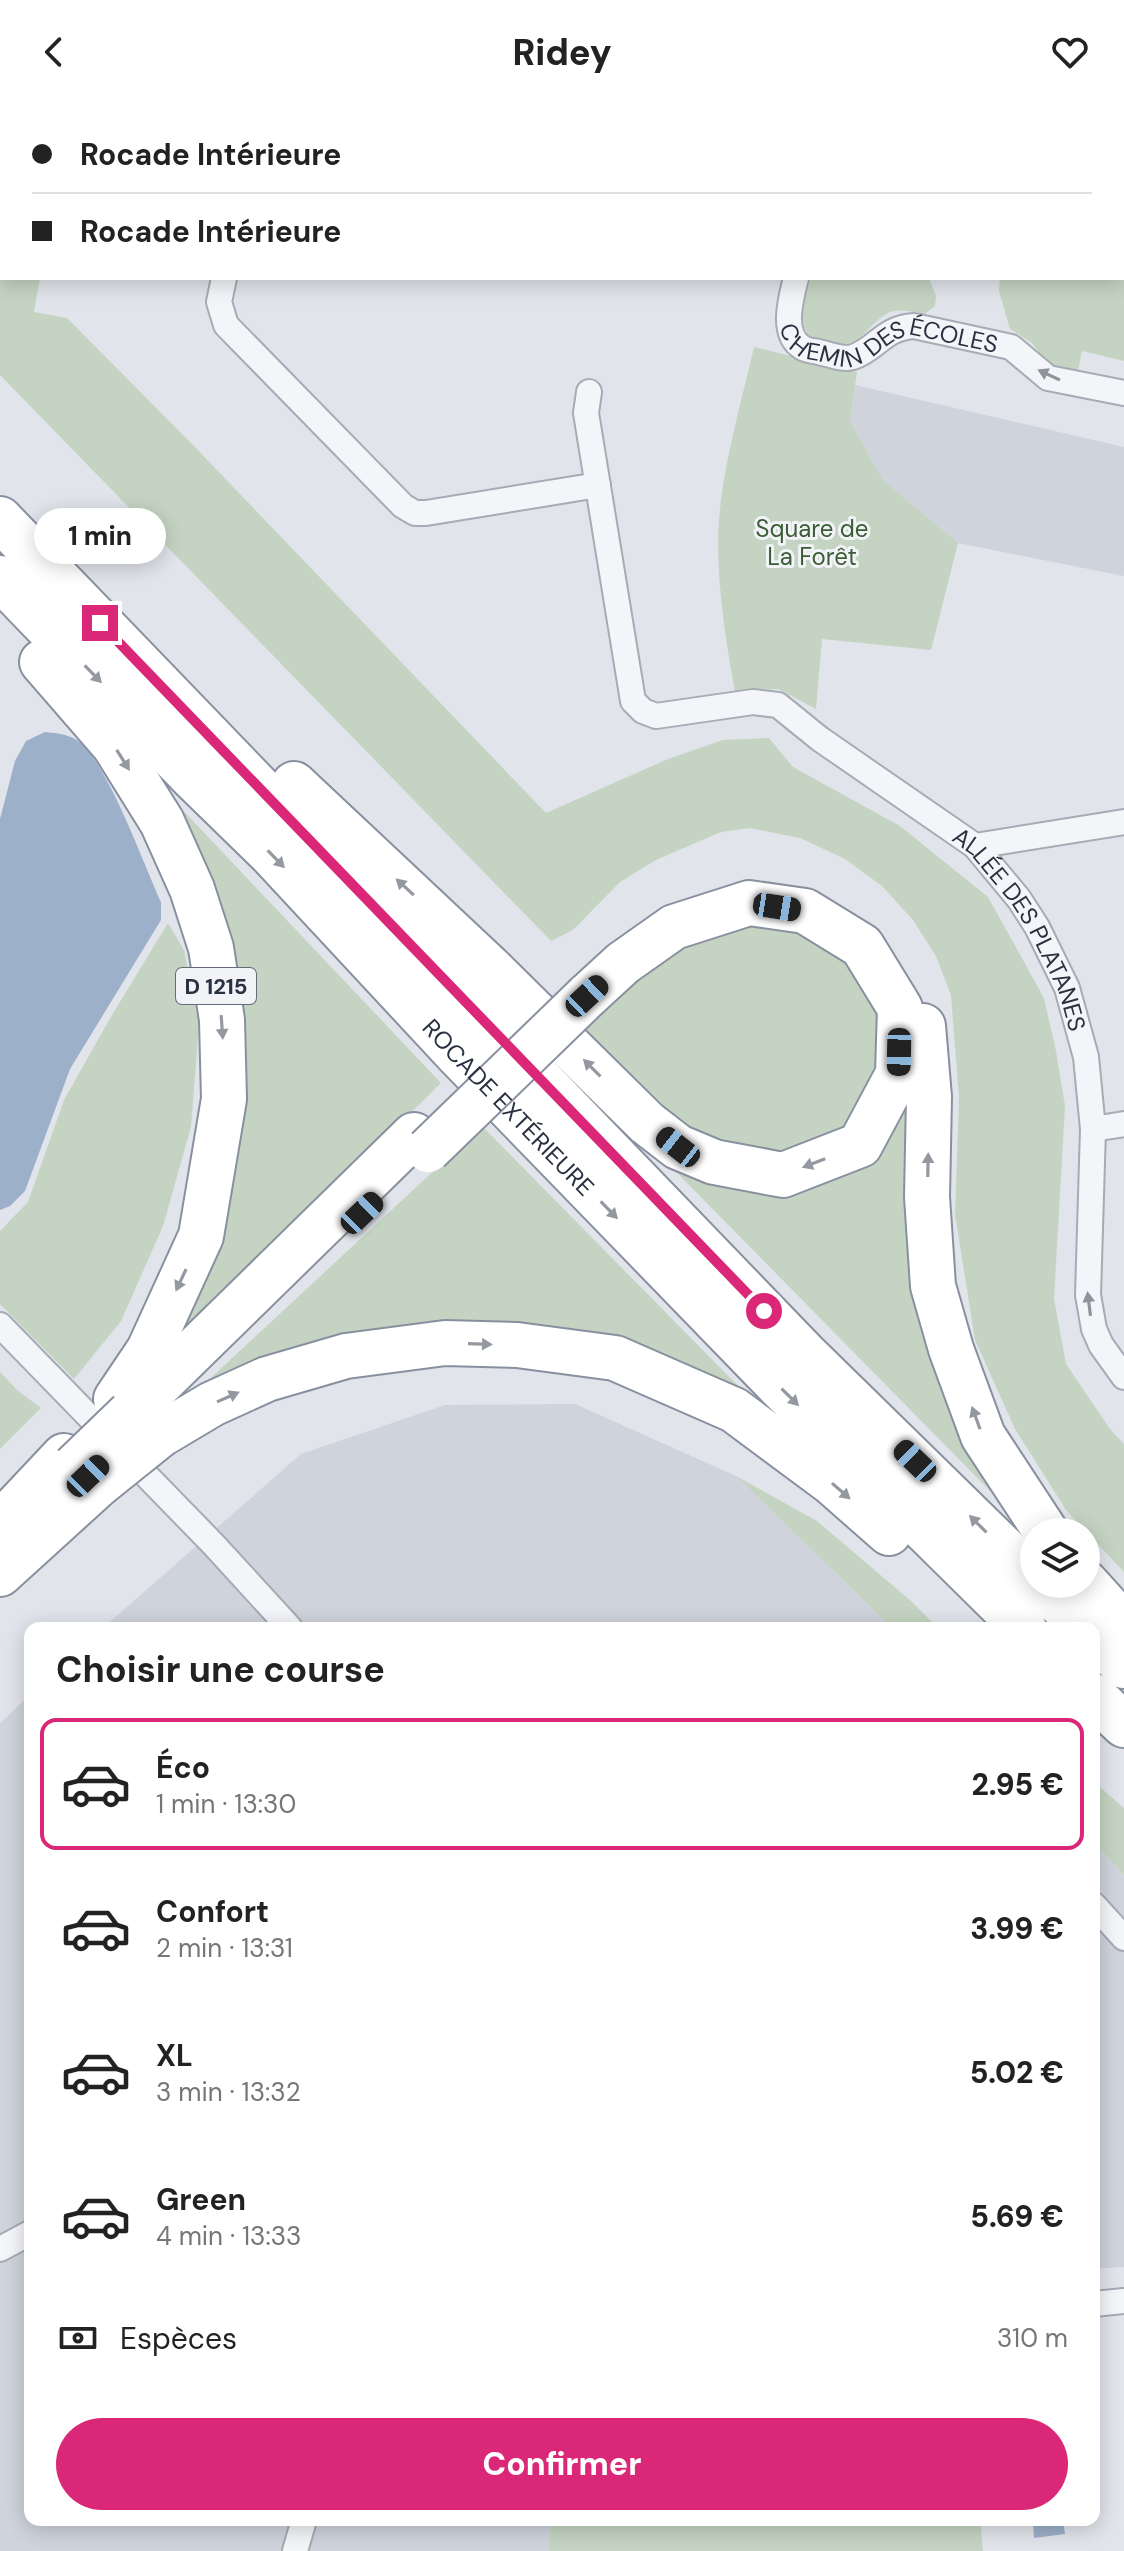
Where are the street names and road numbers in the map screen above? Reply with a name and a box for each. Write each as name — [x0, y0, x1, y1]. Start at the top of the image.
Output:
street label: CHEMIN DES ÉCOLES — [773, 310, 1001, 374]
street label: ALLÉE DES PLATANES — [947, 820, 1094, 1034]
road number: D 1215 — [176, 968, 256, 1004]
street label: ROCADE EXTÉRIEURE — [416, 1012, 601, 1202]

